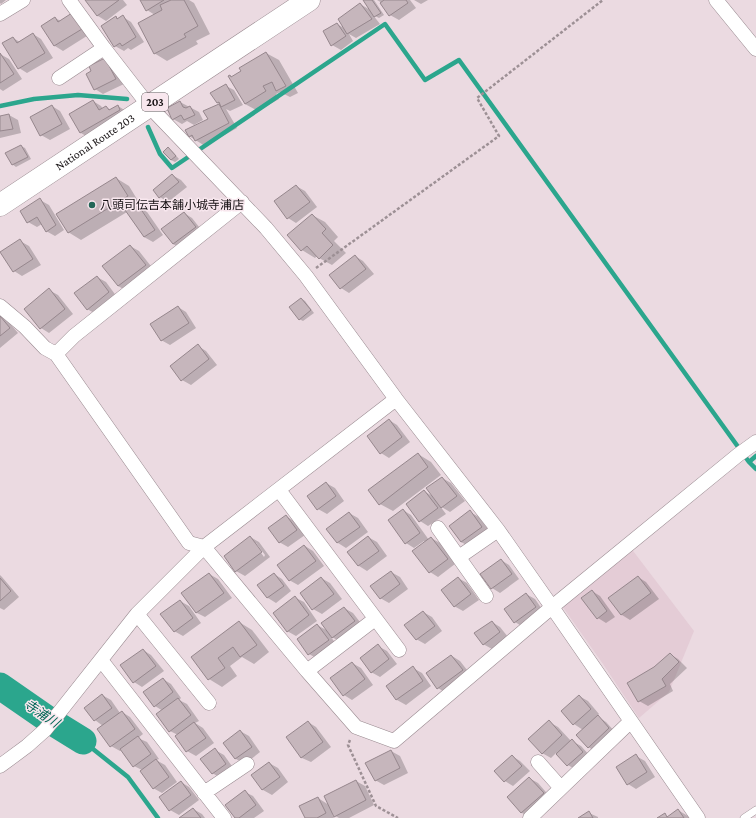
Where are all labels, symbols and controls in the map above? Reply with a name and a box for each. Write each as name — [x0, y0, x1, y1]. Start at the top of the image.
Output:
road number: 203 — [142, 93, 168, 111]
street label: National Route 203 — [53, 110, 138, 173]
place label: 八頭司伝吉本舗小城寺浦店 — [100, 198, 244, 212]
marker: 八頭司伝吉本舗小城寺浦店 — [87, 200, 97, 210]
water label: 寺浦川 — [21, 697, 64, 731]

